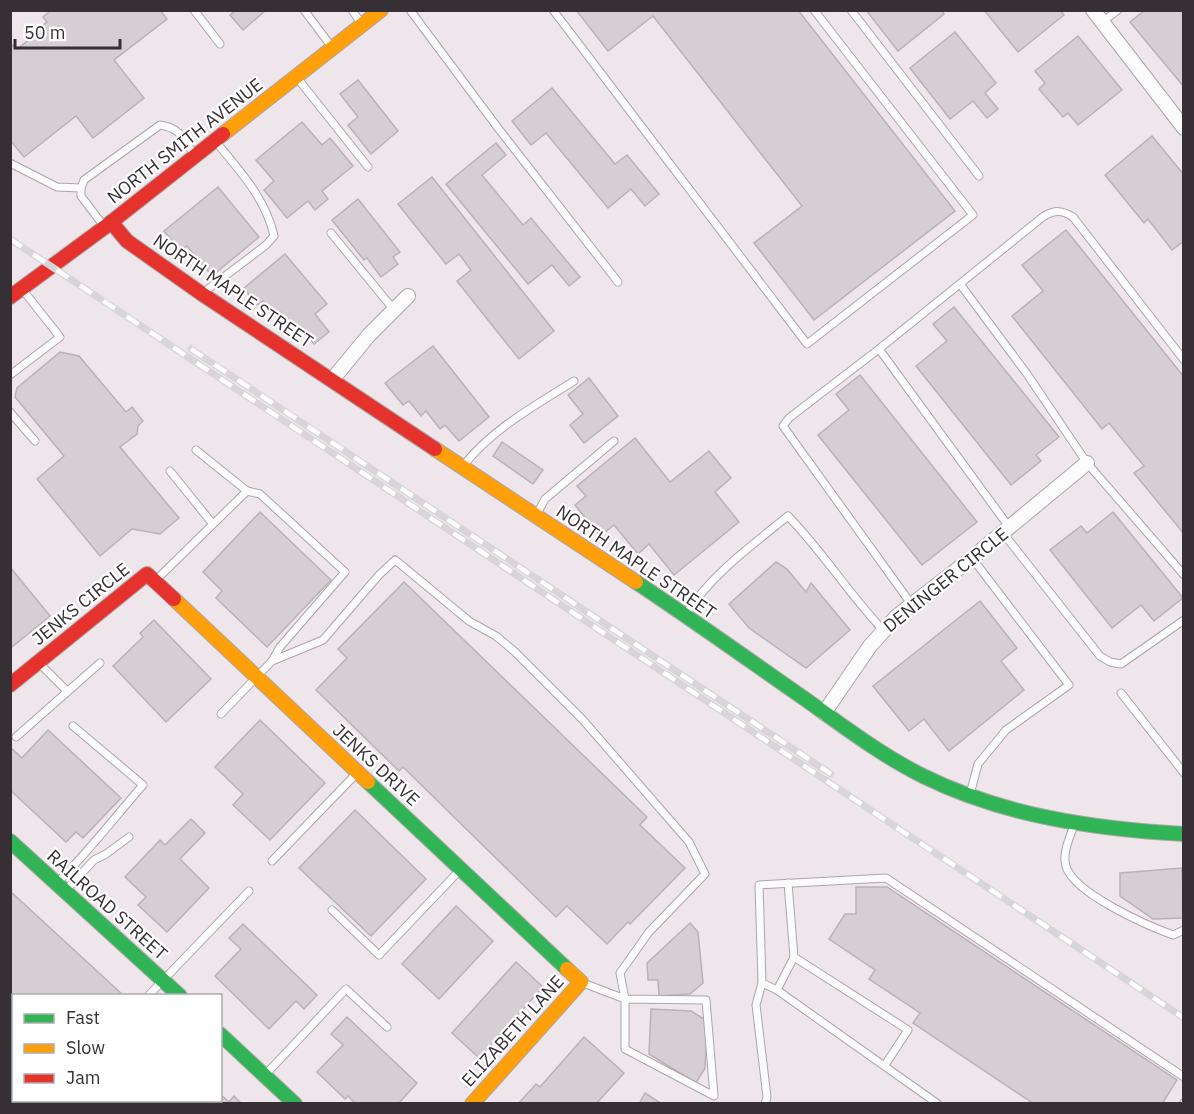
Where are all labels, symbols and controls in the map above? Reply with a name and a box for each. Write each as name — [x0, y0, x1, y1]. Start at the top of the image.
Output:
scale bar — [15, 12, 120, 50]
text: 50 m — [24, 21, 66, 44]
street label: NORTH SMITH AVENUE — [102, 73, 267, 208]
street label: NORTH MAPLE STREET — [149, 228, 318, 353]
street label: NORTH MAPLE STREET — [552, 499, 721, 624]
street label: DENINGER CIRCLE — [878, 522, 1013, 637]
street label: JENKS CIRCLE — [27, 557, 134, 650]
street label: JENKS DRIVE — [328, 718, 425, 811]
street label: RAILROAD STREET — [42, 844, 172, 965]
street label: ELIZABETH LANE — [456, 970, 569, 1091]
legend — [12, 994, 222, 1102]
text: Fast — [66, 1006, 100, 1029]
text: Slow — [66, 1036, 105, 1059]
text: Jam — [66, 1066, 101, 1089]

